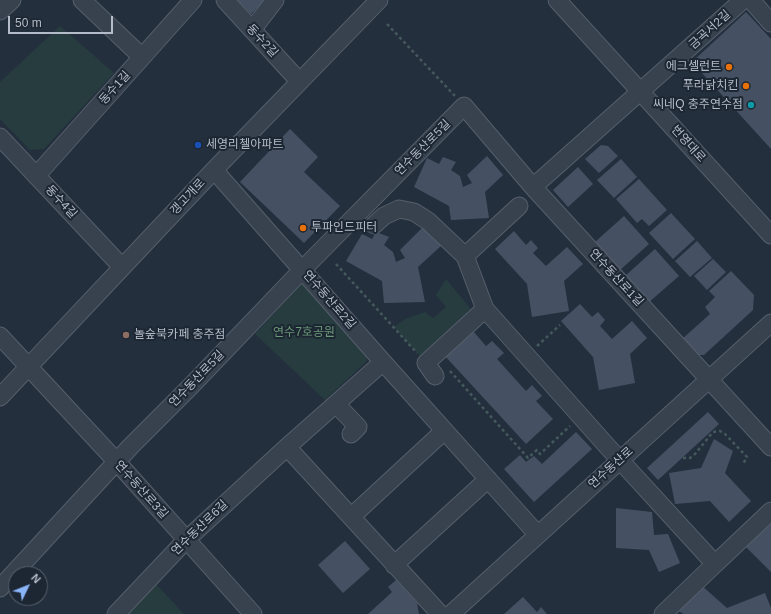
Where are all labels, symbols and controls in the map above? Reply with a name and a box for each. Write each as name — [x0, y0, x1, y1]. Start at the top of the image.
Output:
scale bar — [10, 8, 115, 34]
street label: 금곡서2길 — [686, 8, 734, 52]
text: 50 m — [15, 16, 42, 30]
street label: 동수2길 — [243, 22, 281, 60]
place label: 에그셀런트 — [666, 60, 721, 74]
marker: 에그셀런트 — [724, 62, 734, 72]
street label: 동수1길 — [96, 68, 134, 108]
place label: 푸라닭치킨 — [683, 79, 738, 93]
marker: 푸라닭치킨 — [741, 81, 751, 91]
place label: 씨네Q 충주연수점 — [653, 98, 743, 112]
marker: 씨네Q 충주연수점 — [746, 100, 756, 110]
street label: 연수동산로5길 — [392, 117, 454, 179]
street label: 번영대로 — [668, 123, 708, 165]
place label: 세영리첼아파트 — [206, 138, 283, 152]
marker: 세영리첼아파트 — [193, 140, 203, 150]
street label: 갱고개로 — [168, 176, 208, 218]
street label: 동수4길 — [42, 183, 80, 221]
place label: 투파인드피터 — [311, 221, 377, 235]
marker: 투파인드피터 — [298, 223, 308, 233]
street label: 연수동산로1길 — [586, 246, 646, 310]
street label: 연수동산로2길 — [300, 268, 358, 332]
park label: 연수7호공원 — [273, 326, 335, 340]
place label: 놀숲북카페 충주점 — [134, 328, 226, 342]
marker: 놀숲북카페 충주점 — [121, 330, 131, 340]
street label: 연수동산로5길 — [166, 348, 228, 410]
street label: 연수동산로 — [586, 444, 636, 492]
street label: 연수동산로3길 — [111, 458, 171, 522]
street label: 연수동산로6길 — [169, 497, 231, 559]
north arrow — [8, 566, 48, 606]
text: N — [29, 571, 43, 585]

